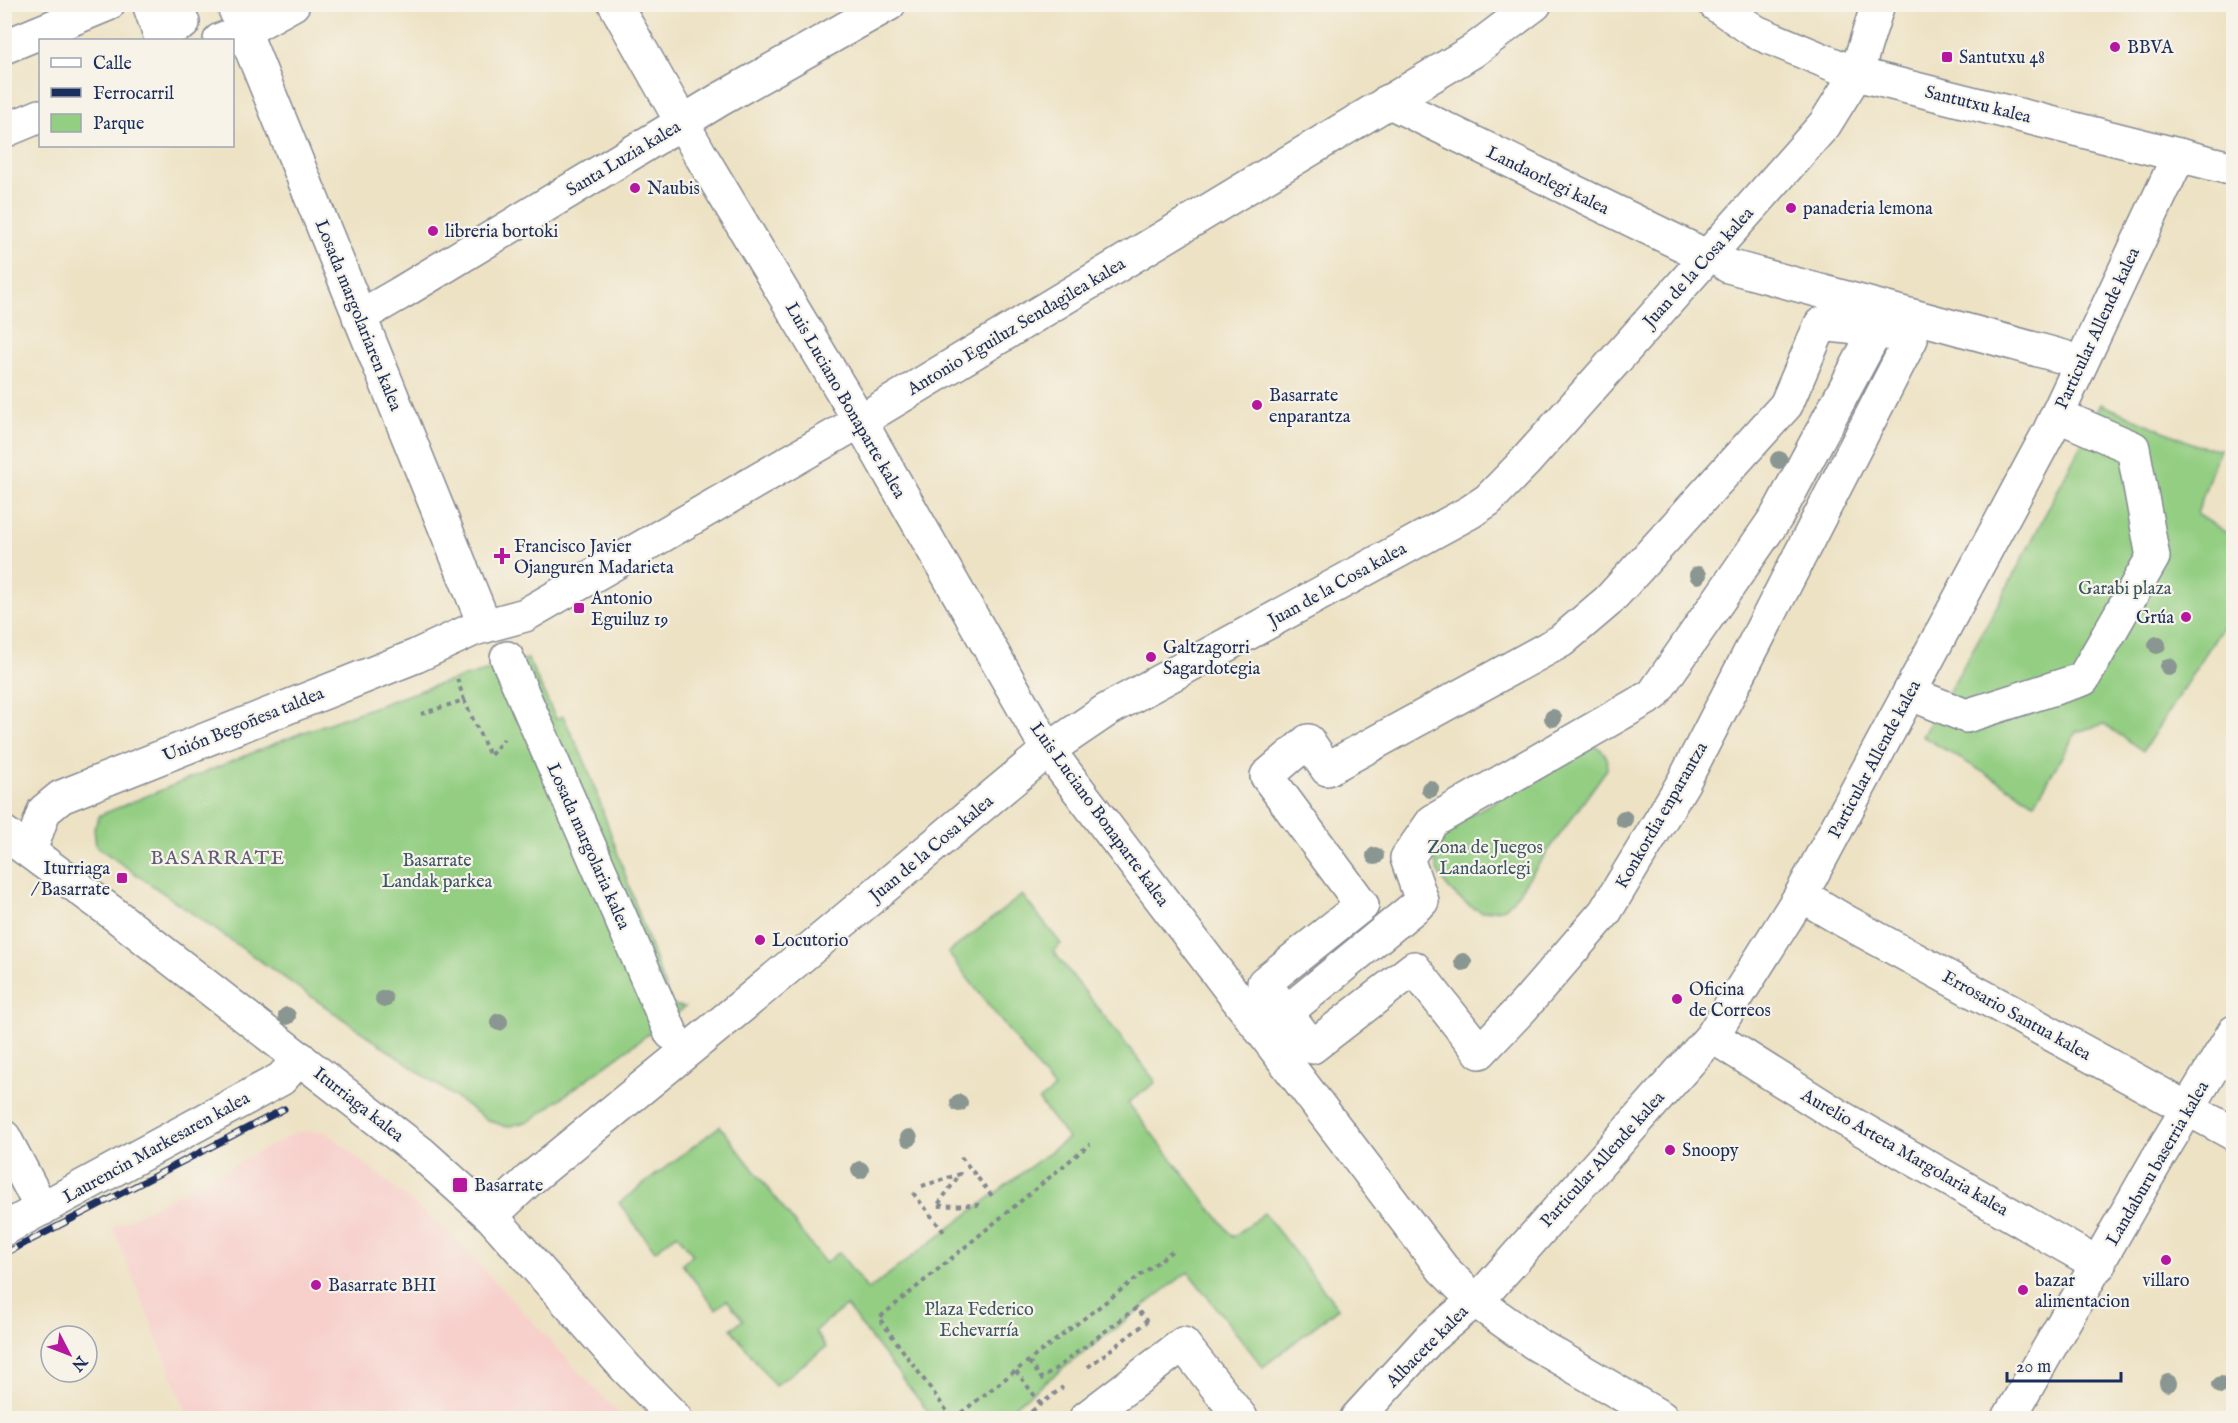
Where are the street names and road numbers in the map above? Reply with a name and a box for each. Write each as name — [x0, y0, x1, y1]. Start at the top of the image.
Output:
street label: Santutxu kalea — [1922, 81, 2033, 130]
street label: Santa Luzia kalea — [562, 116, 685, 203]
street label: Landaorlegi kalea — [1482, 142, 1613, 221]
street label: Juan de la Cosa kalea — [1637, 203, 1760, 335]
street label: Losada margolariaren kalea — [309, 217, 407, 415]
street label: Particular Allende kalea — [2051, 244, 2146, 413]
street label: Antonio Eguiluz Sendagilea kalea — [903, 253, 1130, 402]
street label: Luis Luciano Bonaparte kalea — [779, 299, 910, 503]
street label: Juan de la Cosa kalea — [1263, 538, 1411, 634]
street label: Particular Allende kalea — [1824, 677, 1927, 843]
street label: Unión Begoñesa taldea — [159, 682, 328, 768]
street label: Luis Luciano Bonaparte kalea — [1024, 718, 1174, 912]
street label: Konkordia enparantza — [1611, 738, 1714, 893]
street label: Losada margolaria kalea — [541, 760, 635, 934]
street label: Juan de la Cosa kalea — [864, 790, 999, 909]
street label: Errosario Santua kalea — [1938, 966, 2095, 1067]
street label: Iturriaga kalea — [308, 1063, 408, 1148]
street label: Landaburu baserria kalea — [2102, 1077, 2215, 1250]
street label: Aurelio Arteta Margolaria kalea — [1796, 1084, 2012, 1222]
street label: Laurencin Markesaren kalea — [59, 1087, 254, 1209]
street label: Particular Allende kalea — [1536, 1087, 1671, 1233]
street label: Albacete kalea — [1381, 1301, 1474, 1394]

